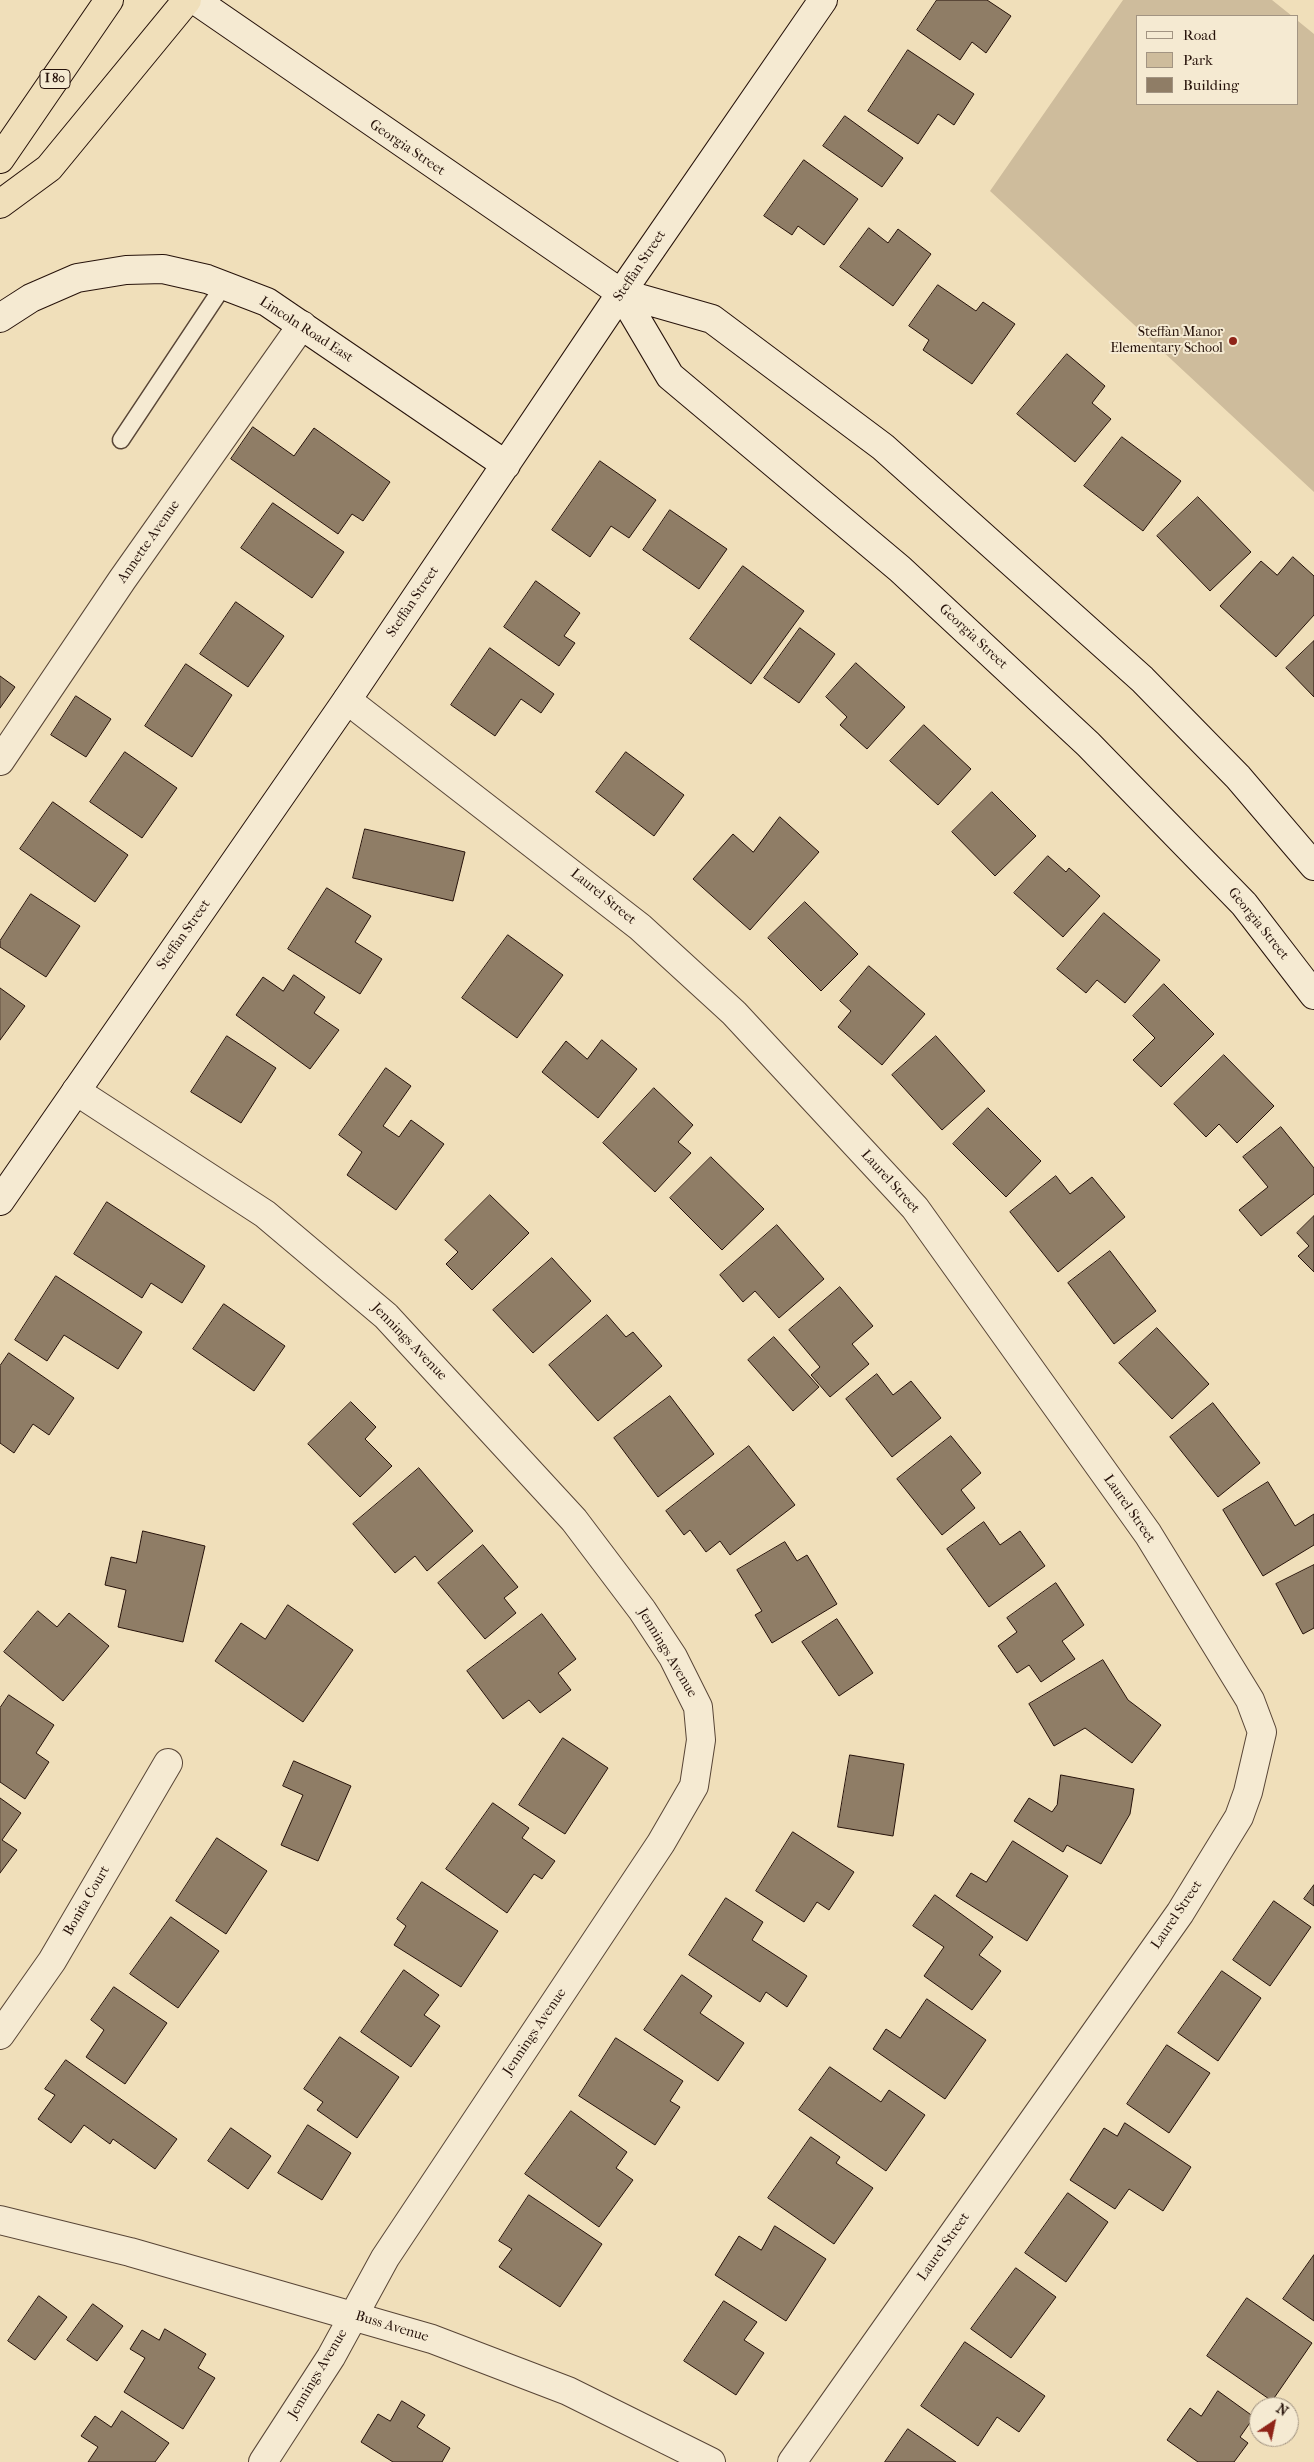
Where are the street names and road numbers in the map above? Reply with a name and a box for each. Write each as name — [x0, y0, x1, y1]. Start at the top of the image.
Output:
road number: I 80 — [40, 70, 70, 88]
street label: Georgia Street — [366, 116, 448, 180]
street label: Steffan Street — [610, 227, 670, 305]
street label: Lincoln Road East — [256, 294, 356, 366]
street label: Annette Avenue — [114, 497, 184, 587]
street label: Steffan Street — [383, 563, 443, 641]
street label: Georgia Street — [935, 601, 1011, 673]
street label: Laurel Street — [567, 865, 639, 929]
street label: Georgia Street — [1224, 885, 1292, 963]
street label: Steffan Street — [154, 897, 214, 973]
street label: Laurel Street — [857, 1147, 923, 1217]
street label: Jennings Avenue — [368, 1300, 450, 1384]
street label: Laurel Street — [1099, 1472, 1159, 1546]
street label: Jennings Avenue — [634, 1605, 700, 1701]
street label: Bonita Court — [60, 1863, 114, 1939]
street label: Laurel Street — [1148, 1877, 1206, 1953]
street label: Jennings Avenue — [500, 1985, 570, 2079]
street label: Laurel Street — [914, 2210, 974, 2284]
street label: Buss Avenue — [353, 2308, 431, 2346]
street label: Jennings Avenue — [285, 2326, 351, 2422]

